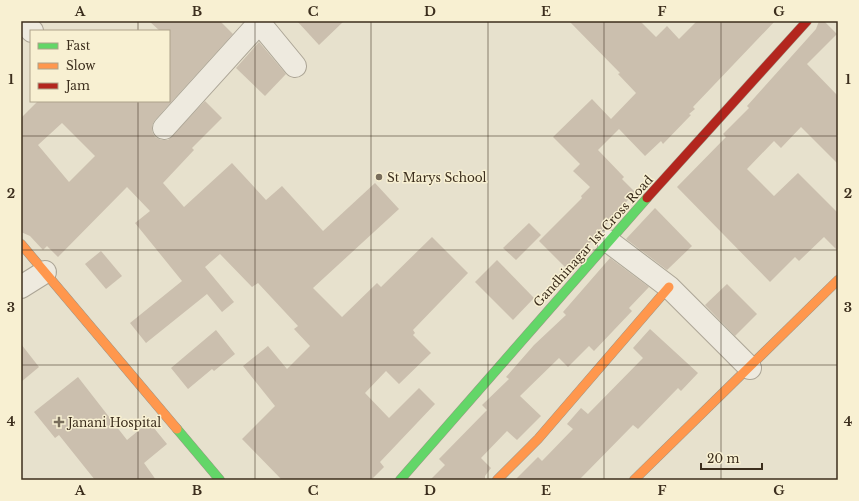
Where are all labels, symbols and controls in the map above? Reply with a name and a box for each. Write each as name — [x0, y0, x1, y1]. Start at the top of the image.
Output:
text: A — [74, 3, 86, 20]
text: B — [192, 3, 202, 20]
text: C — [308, 3, 319, 20]
text: D — [424, 3, 436, 20]
text: E — [541, 3, 551, 20]
text: F — [658, 3, 667, 20]
text: G — [773, 3, 785, 20]
legend — [30, 30, 170, 102]
text: Fast — [66, 38, 91, 53]
text: Slow — [66, 58, 96, 73]
text: 1 — [8, 71, 14, 88]
text: 1 — [845, 71, 851, 88]
text: Jam — [64, 78, 90, 93]
place label: St Marys School — [387, 170, 487, 185]
marker: St Marys School — [374, 172, 384, 182]
street label: Gandhinagar 1st Cross Road — [530, 172, 656, 310]
text: 2 — [7, 185, 15, 202]
text: 2 — [844, 185, 852, 202]
text: 3 — [7, 299, 15, 316]
text: 3 — [844, 299, 852, 316]
text: 4 — [7, 413, 16, 430]
text: 4 — [844, 413, 853, 430]
place label: Janani Hospital — [66, 415, 161, 430]
marker: Janani Hospital — [53, 416, 65, 428]
scale bar — [701, 445, 762, 471]
text: 20 m — [707, 451, 739, 466]
text: A — [74, 482, 86, 499]
text: B — [192, 482, 202, 499]
text: C — [308, 482, 319, 499]
text: D — [424, 482, 436, 499]
text: E — [541, 482, 551, 499]
text: F — [658, 482, 667, 499]
text: G — [773, 482, 785, 499]

